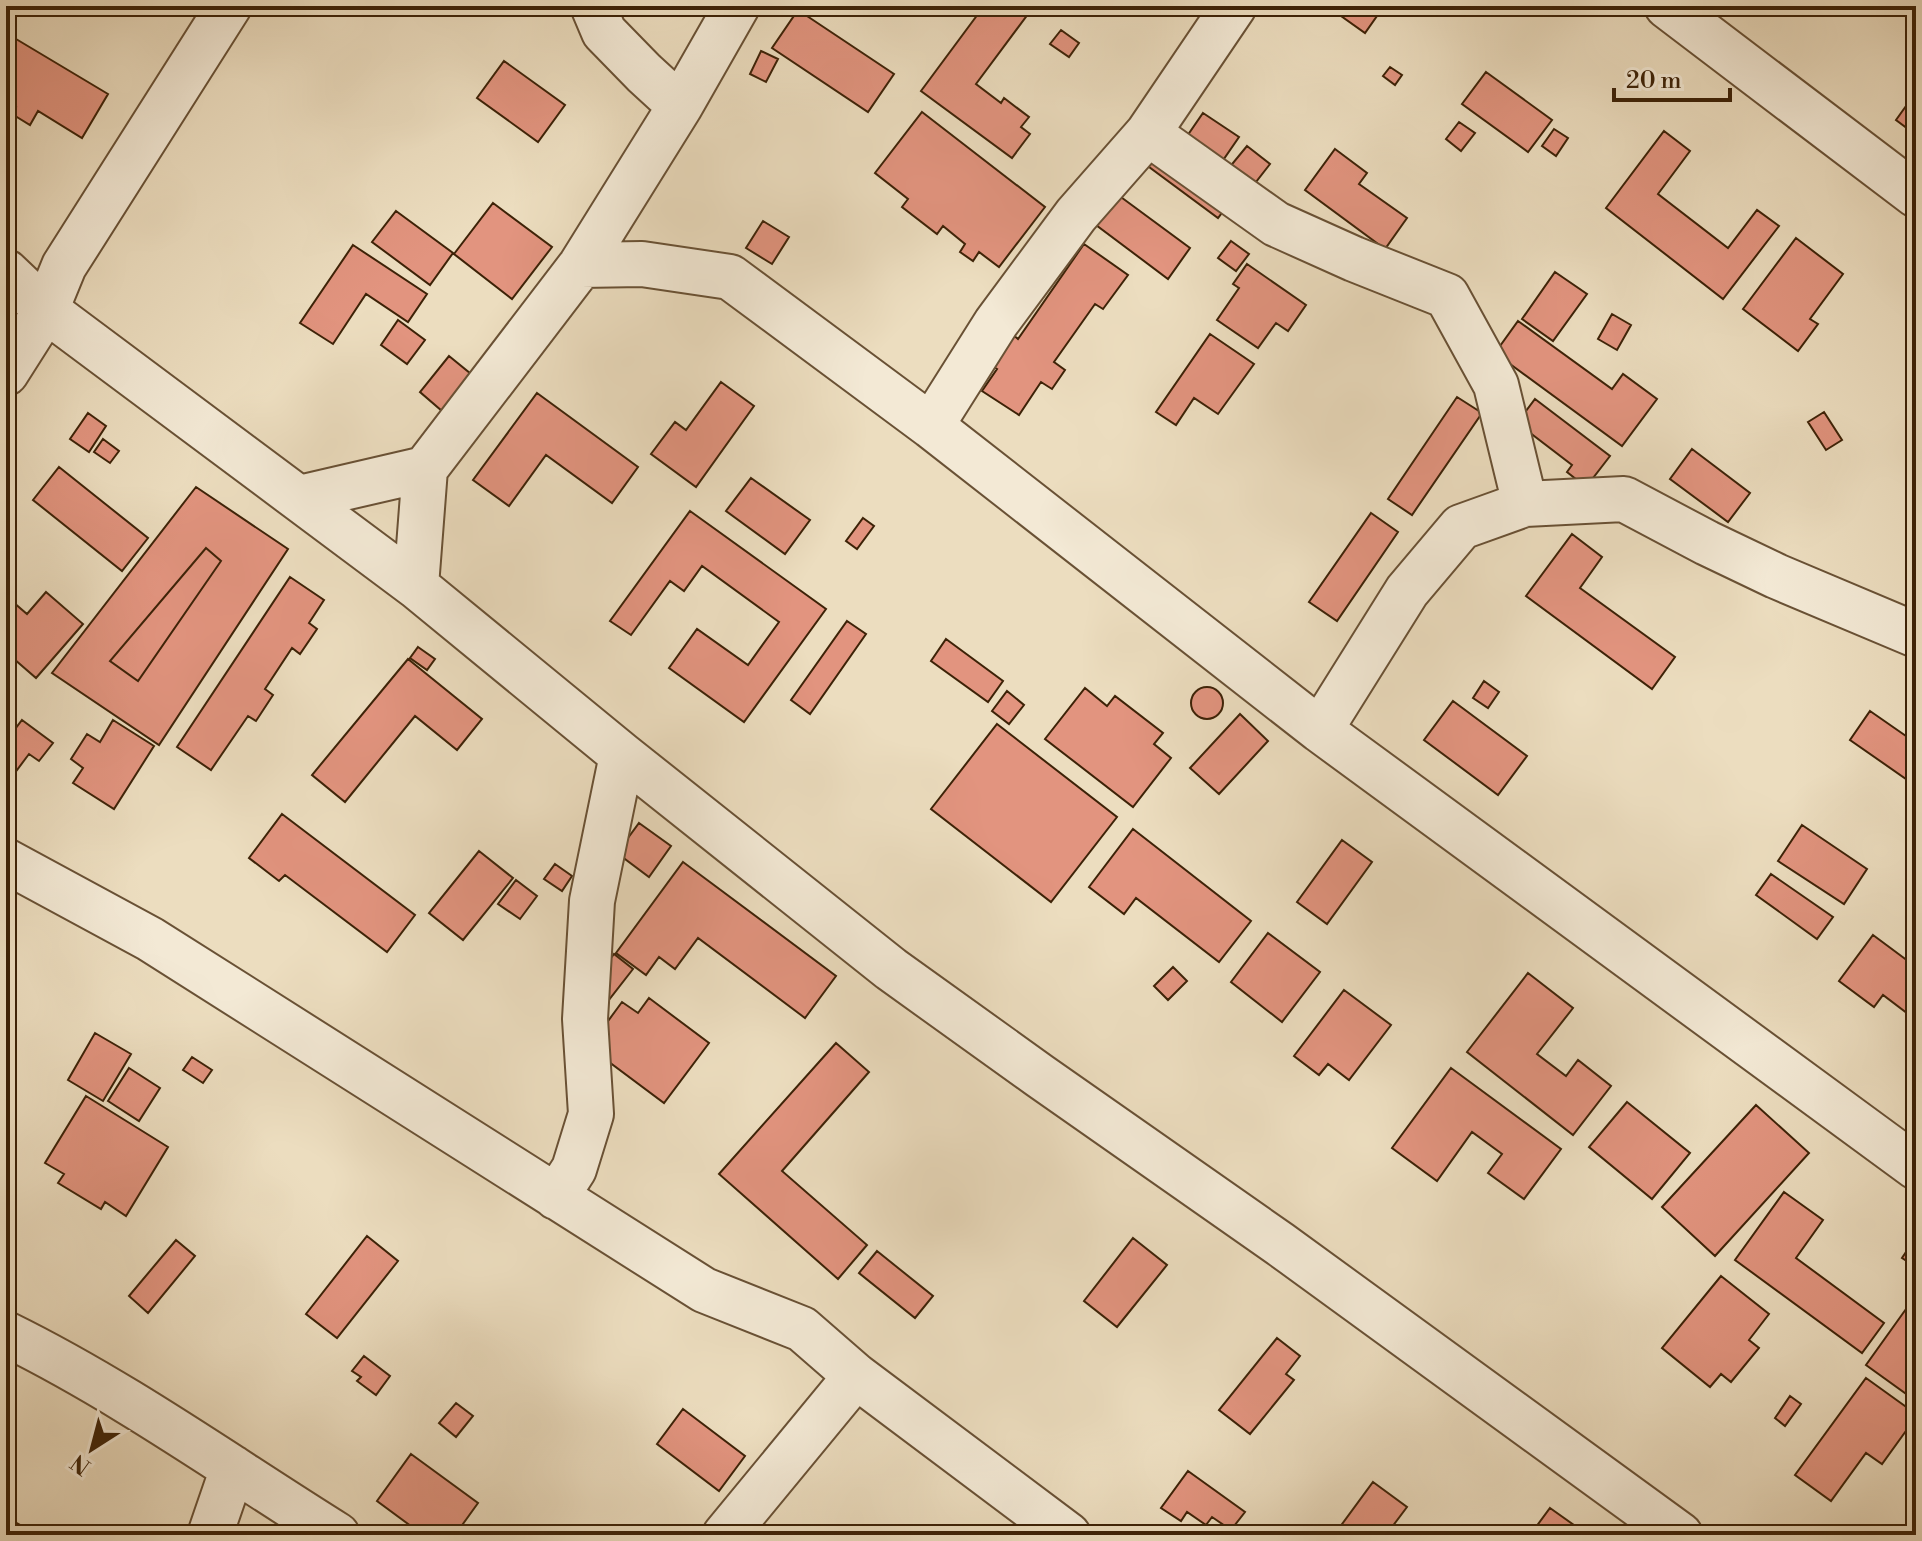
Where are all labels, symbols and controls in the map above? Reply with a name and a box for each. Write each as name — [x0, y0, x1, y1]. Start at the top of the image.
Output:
scale bar — [1614, 52, 1730, 102]
text: 20 m — [1626, 66, 1682, 96]
north arrow — [52, 1409, 132, 1489]
text: N — [66, 1448, 96, 1480]

